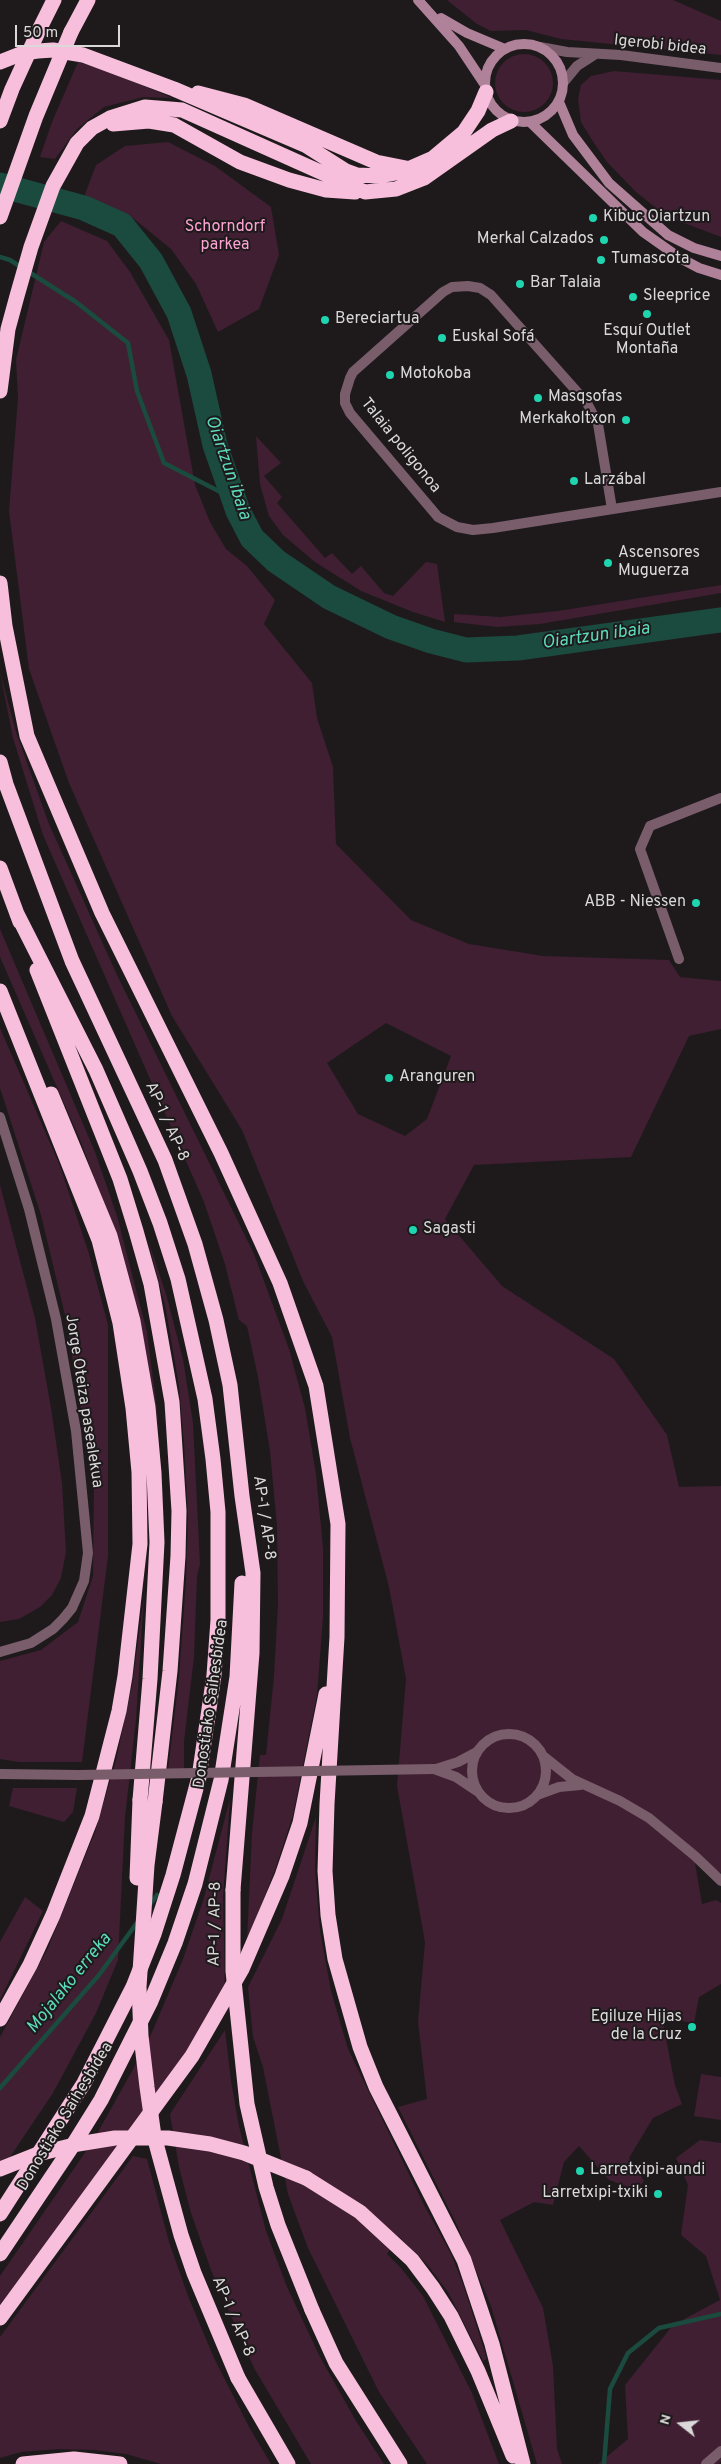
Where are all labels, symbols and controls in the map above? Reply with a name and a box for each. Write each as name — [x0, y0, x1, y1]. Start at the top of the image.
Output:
scale bar — [18, 15, 122, 47]
text: 50 m — [23, 24, 58, 43]
street label: Igerobi bidea — [613, 32, 707, 60]
place label: Kibuc Oiartzun — [603, 208, 710, 228]
marker: Kibuc Oiartzun — [587, 212, 599, 224]
park label: Schorndorf parkea — [185, 218, 265, 256]
place label: Merkal Calzados — [477, 230, 594, 250]
marker: Merkal Calzados — [598, 234, 610, 246]
place label: Tumascota — [611, 250, 689, 270]
marker: Tumascota — [595, 254, 607, 266]
place label: Bar Talaia — [530, 274, 601, 294]
marker: Bar Talaia — [514, 278, 526, 290]
place label: Sleeprice — [643, 287, 710, 307]
marker: Sleeprice — [627, 291, 639, 303]
marker: Esquí Outlet Montaña — [641, 308, 653, 320]
place label: Bereciartua — [335, 310, 419, 330]
marker: Bereciartua — [319, 314, 331, 326]
place label: Esquí Outlet Montaña — [603, 322, 691, 360]
place label: Euskal Sofá — [452, 328, 534, 348]
marker: Euskal Sofá — [436, 332, 448, 344]
place label: Motokoba — [400, 365, 471, 385]
marker: Motokoba — [384, 369, 396, 381]
place label: Masqsofas — [548, 388, 622, 408]
marker: Masqsofas — [532, 392, 544, 404]
street label: Talaia poligonoa — [356, 395, 444, 497]
place label: Merkakoltxon — [519, 410, 616, 430]
water label: Oiartzun ibaia — [199, 413, 255, 523]
marker: Merkakoltxon — [620, 414, 632, 426]
place label: Larzábal — [584, 471, 646, 491]
marker: Larzábal — [568, 475, 580, 487]
place label: Ascensores Muguerza — [618, 544, 700, 582]
marker: Ascensores Muguerza — [602, 557, 614, 569]
water label: Oiartzun ibaia — [541, 619, 651, 655]
place label: ABB - Niessen — [584, 893, 686, 913]
marker: ABB - Niessen — [690, 897, 702, 909]
place label: Aranguren — [399, 1068, 475, 1088]
marker: Aranguren — [383, 1072, 395, 1084]
street label: AP-1 / AP-8 — [140, 1079, 192, 1165]
place label: Sagasti — [423, 1220, 476, 1240]
marker: Sagasti — [407, 1224, 419, 1236]
street label: Jorge Oteiza pasealekua — [60, 1313, 106, 1489]
street label: AP-1 / AP-8 — [248, 1475, 278, 1561]
street label: Donostiako Saihesbidea — [191, 1618, 233, 1790]
street label: AP-1 / AP-8 — [206, 1881, 226, 1967]
water label: Mojalako erreka — [23, 1929, 117, 2039]
place label: Egiluze Hijas de la Cruz — [591, 2008, 682, 2046]
marker: Egiluze Hijas de la Cruz — [686, 2021, 698, 2033]
street label: Donostiako Saihesbidea — [14, 2039, 118, 2195]
place label: Larretxipi-aundi — [590, 2161, 705, 2181]
marker: Larretxipi-aundi — [574, 2165, 586, 2177]
place label: Larretxipi-txiki — [542, 2184, 648, 2204]
marker: Larretxipi-txiki — [652, 2188, 664, 2200]
street label: AP-1 / AP-8 — [207, 2274, 257, 2360]
north arrow — [656, 2399, 706, 2449]
text: N — [657, 2413, 676, 2427]

